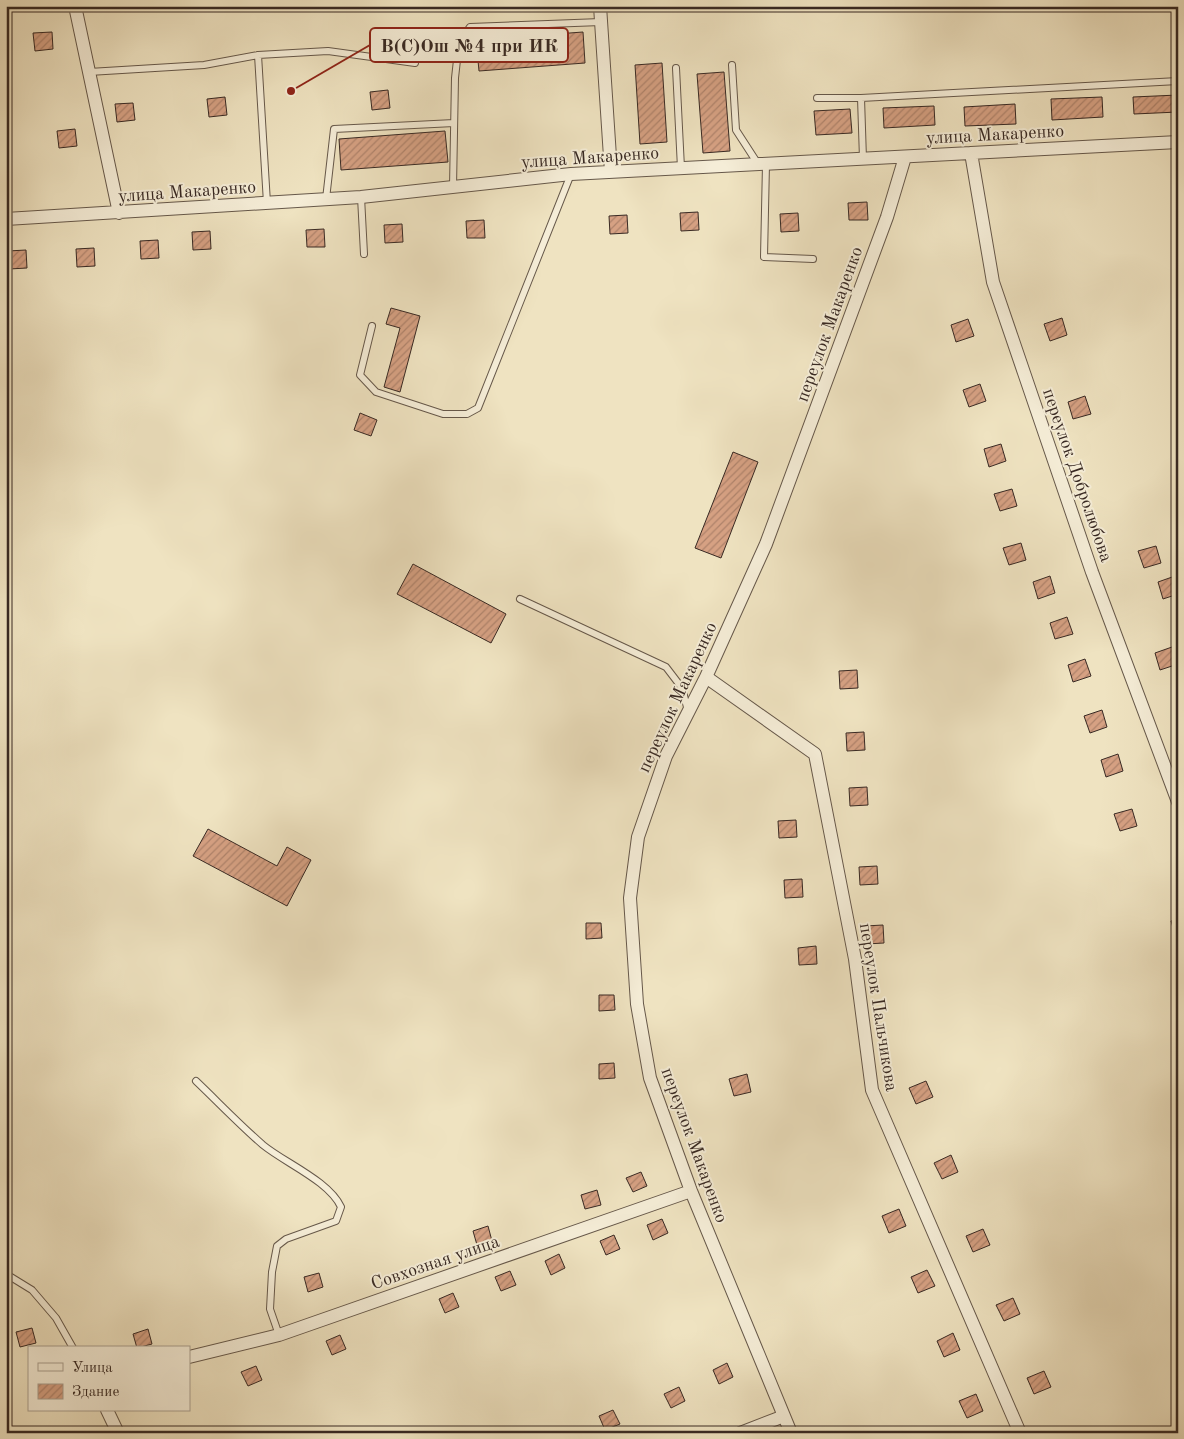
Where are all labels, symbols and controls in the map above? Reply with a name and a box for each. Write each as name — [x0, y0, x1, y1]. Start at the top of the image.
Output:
callout: В(С)Ош №4 при ИК — [370, 28, 568, 62]
text: В(С)Ош №4 при ИК — [380, 38, 558, 57]
street label: улица Макаренко — [925, 122, 1065, 148]
street label: улица Макаренко — [520, 144, 660, 172]
street label: улица Макаренко — [117, 178, 257, 206]
street label: переулок Макаренко — [793, 244, 866, 404]
street label: переулок Добролюбова — [1039, 386, 1115, 564]
street label: переулок Макаренко — [635, 619, 721, 775]
street label: переулок Пальчикова — [856, 922, 900, 1093]
street label: переулок Макаренко — [658, 1065, 731, 1225]
street label: Совхозная улица — [369, 1233, 502, 1293]
legend — [28, 1346, 190, 1412]
text: Улица — [72, 1361, 113, 1376]
text: Здание — [72, 1385, 119, 1400]

